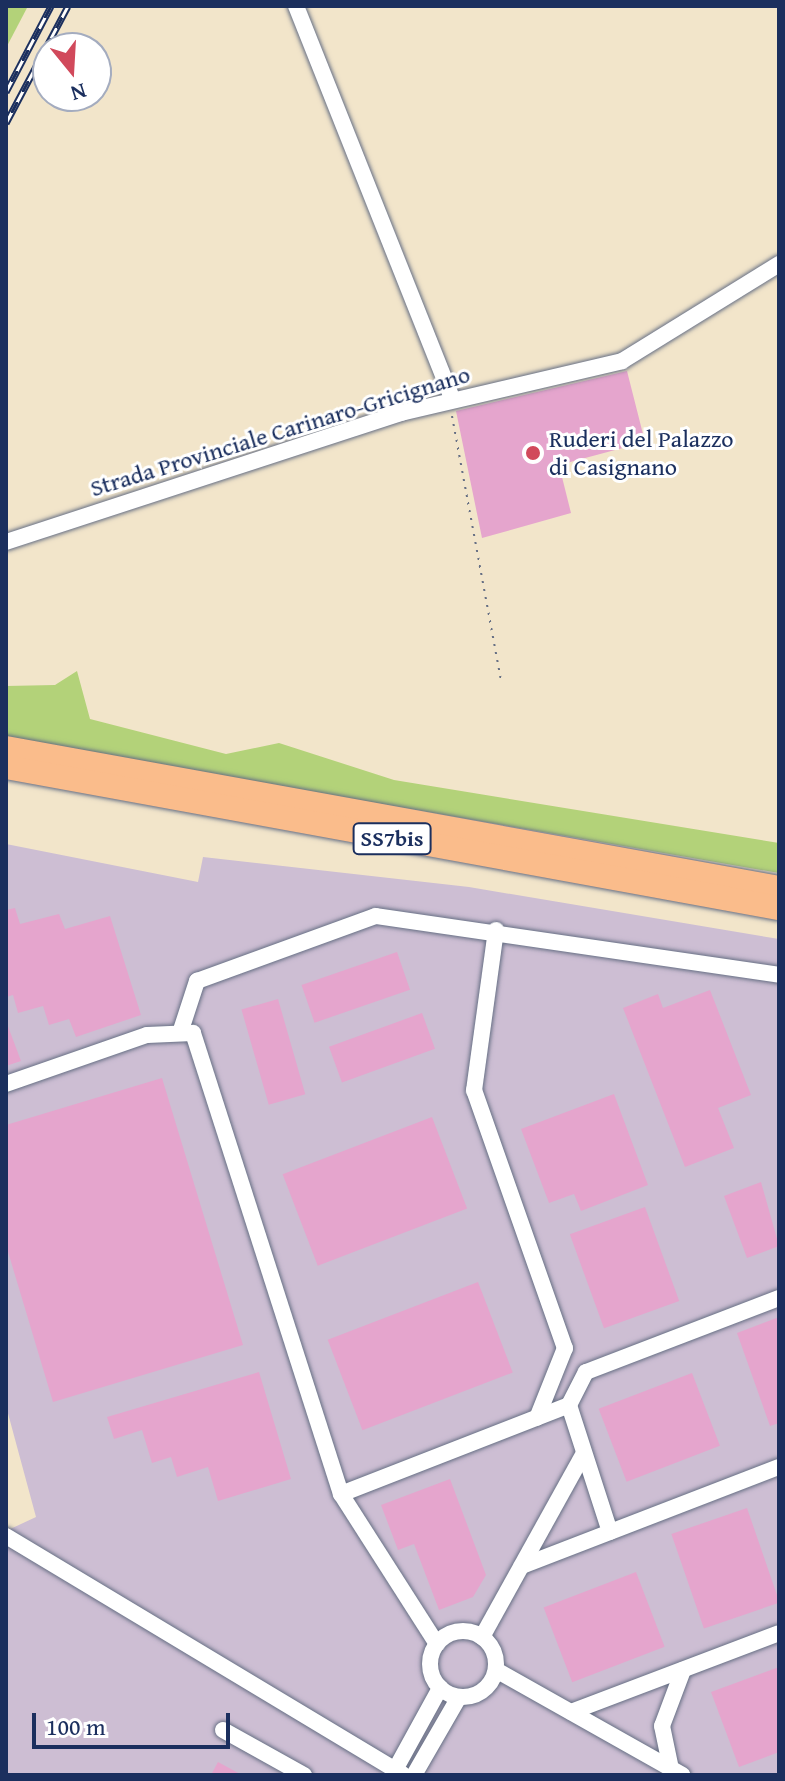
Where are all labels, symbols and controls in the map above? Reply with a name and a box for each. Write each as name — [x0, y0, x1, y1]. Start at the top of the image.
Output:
north arrow — [32, 32, 112, 112]
text: N — [67, 75, 91, 110]
street label: Strada Provinciale Carinaro-Gricignano — [87, 359, 473, 503]
place label: Ruderi del Palazzo di Casignano — [549, 425, 733, 481]
marker: Ruderi del Palazzo di Casignano — [524, 444, 542, 462]
road number: SS7bis — [352, 821, 432, 857]
scale bar — [36, 1697, 234, 1747]
text: 100 m — [46, 1709, 106, 1744]

